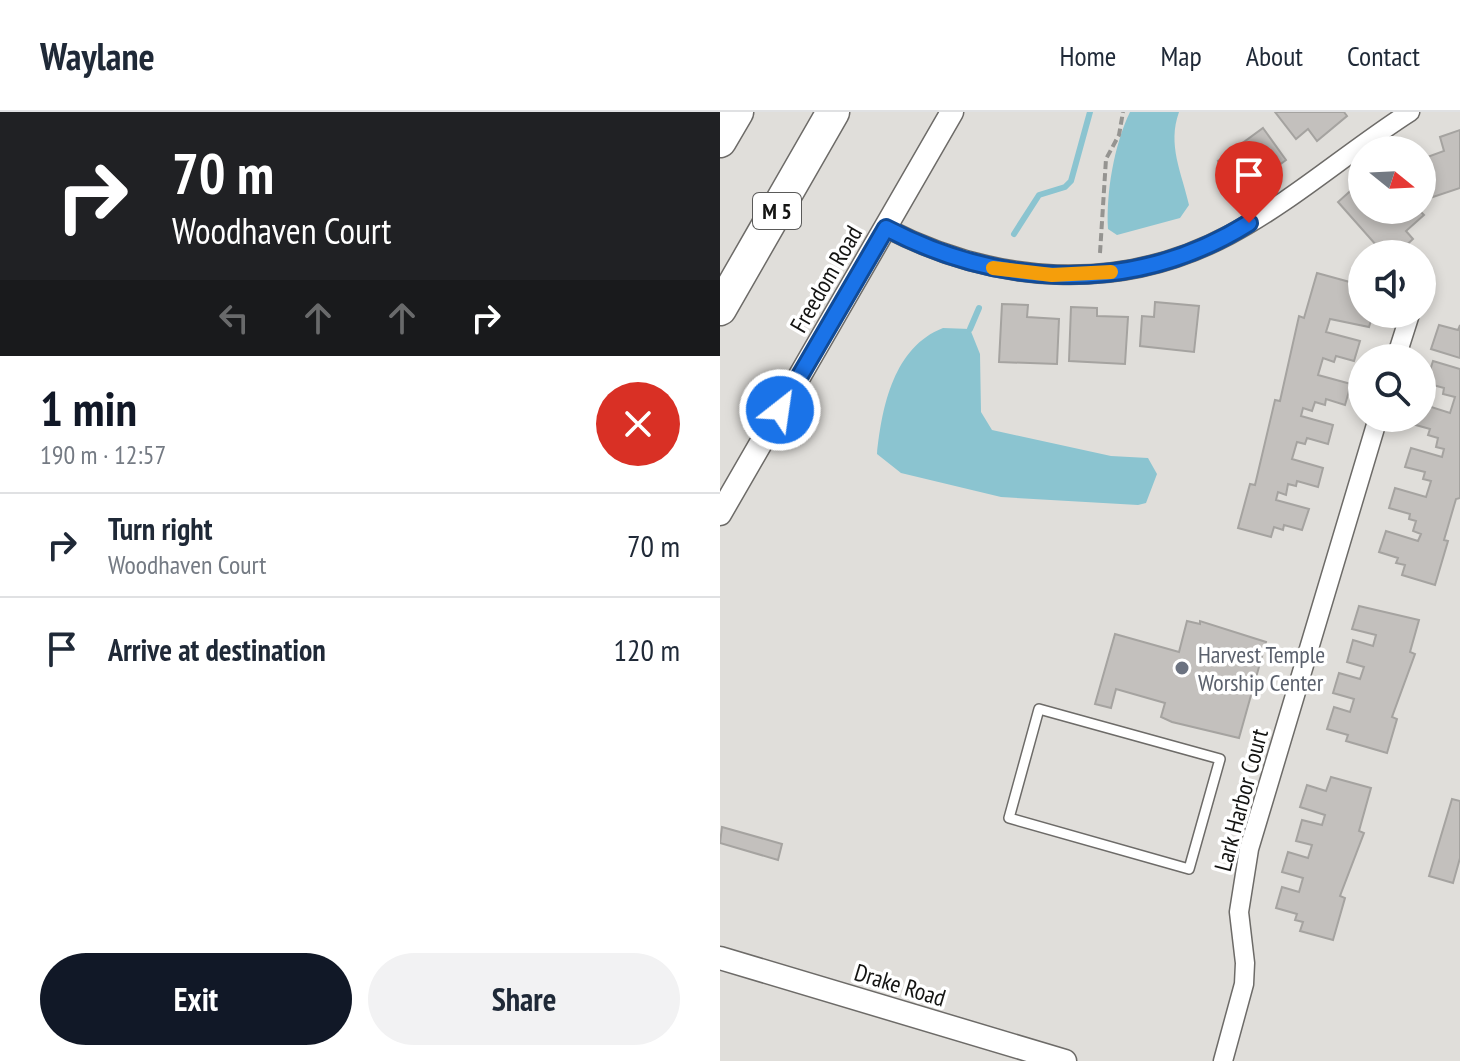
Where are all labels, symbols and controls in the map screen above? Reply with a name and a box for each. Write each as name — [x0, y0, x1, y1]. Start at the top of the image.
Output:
text: Waylane — [40, 31, 155, 80]
text: Home — [1060, 37, 1116, 74]
text: Map — [1160, 37, 1202, 74]
text: About — [1246, 37, 1303, 74]
text: Contact — [1347, 37, 1420, 74]
north arrow — [1348, 136, 1436, 224]
map controls — [1348, 136, 1436, 432]
text: 70 m — [172, 137, 274, 209]
pin — [1215, 141, 1283, 223]
icon: right — [40, 144, 144, 248]
icon: arrive — [1227, 153, 1271, 197]
road number: M 5 — [753, 193, 801, 229]
text: Woodhaven Court — [172, 207, 391, 254]
street label: Freedom Road — [783, 220, 869, 338]
button: sound — [1348, 240, 1436, 328]
icon: left — [212, 296, 256, 340]
icon: ahead — [296, 296, 340, 340]
icon: ahead — [380, 296, 424, 340]
icon: right — [464, 296, 508, 340]
button: search — [1348, 344, 1436, 432]
position arrow — [738, 368, 822, 452]
text: 1 min — [40, 377, 137, 439]
button: close — [596, 382, 680, 466]
text: 190 m · 12:57 — [40, 438, 166, 471]
text: Turn right — [108, 509, 212, 548]
icon: right — [40, 523, 84, 567]
text: 70 m — [627, 526, 680, 565]
text: Woodhaven Court — [108, 548, 266, 581]
icon: arrive — [40, 627, 84, 671]
text: Arrive at destination — [108, 630, 326, 669]
text: 120 m — [614, 630, 680, 669]
place label: Harvest Temple Worship Center — [1198, 639, 1325, 698]
marker: Harvest Temple Worship Center — [1173, 659, 1191, 677]
street label: Lark Harbor Court — [1207, 725, 1275, 875]
button: Exit — [40, 953, 352, 1045]
button: Share — [368, 953, 680, 1045]
street label: Drake Road — [851, 956, 949, 1014]

